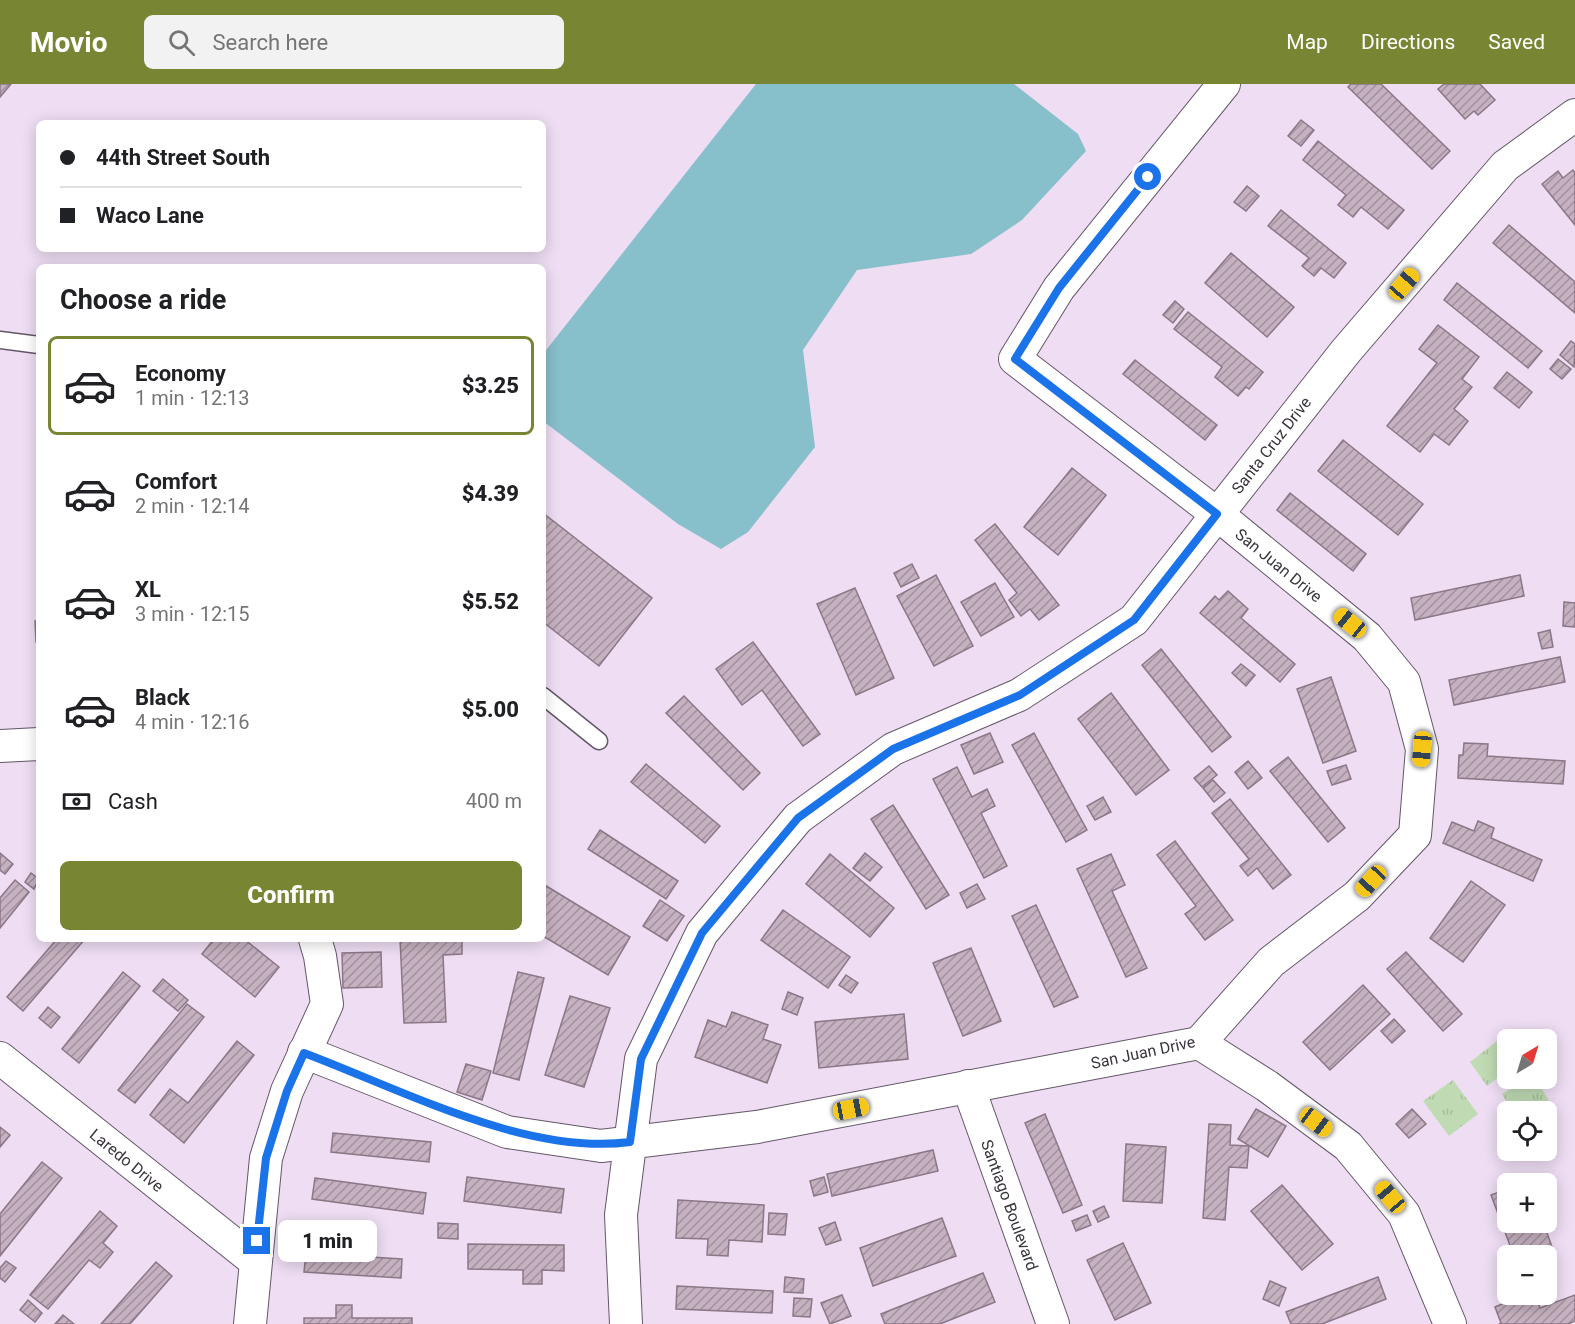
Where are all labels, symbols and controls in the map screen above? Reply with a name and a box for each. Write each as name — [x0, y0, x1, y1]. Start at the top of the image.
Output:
search box — [144, 15, 564, 69]
text: Movio — [30, 26, 108, 59]
icon: search — [165, 26, 198, 59]
text: Search here — [213, 30, 328, 55]
text: Map — [1286, 30, 1328, 54]
text: Directions — [1361, 30, 1455, 54]
text: Saved — [1488, 30, 1545, 54]
text: 44th Street South — [96, 145, 270, 170]
route start — [1134, 163, 1161, 190]
text: Waco Lane — [96, 203, 204, 228]
car — [1385, 265, 1423, 303]
text: Choose a ride — [60, 284, 226, 316]
icon: car — [63, 359, 117, 413]
text: Economy — [135, 361, 226, 386]
text: $3.25 — [462, 373, 519, 398]
text: 1 min · 12:13 — [135, 386, 250, 410]
street label: Santa Cruz Drive — [1228, 393, 1315, 497]
icon: car — [63, 467, 117, 521]
text: Comfort — [135, 469, 217, 494]
text: $4.39 — [462, 481, 519, 506]
text: 2 min · 12:14 — [135, 494, 250, 518]
street label: San Juan Drive — [1231, 525, 1326, 606]
icon: car — [63, 575, 117, 629]
text: XL — [135, 577, 161, 602]
text: $5.52 — [462, 589, 519, 614]
text: 3 min · 12:15 — [135, 602, 250, 626]
car — [1330, 605, 1370, 641]
icon: car — [63, 683, 117, 737]
text: Black — [135, 685, 190, 710]
text: $5.00 — [462, 697, 519, 722]
text: 4 min · 12:16 — [135, 710, 250, 734]
car — [1411, 730, 1433, 768]
icon: cash — [60, 785, 93, 818]
text: Cash — [108, 789, 158, 814]
text: 400 m — [466, 789, 522, 813]
button: Confirm — [60, 861, 522, 930]
car — [1352, 862, 1390, 900]
north arrow — [1497, 1029, 1557, 1089]
map controls — [1497, 1029, 1557, 1305]
street label: San Juan Drive — [1089, 1032, 1197, 1073]
car — [832, 1097, 870, 1121]
button: locate — [1497, 1101, 1557, 1161]
car — [1296, 1104, 1336, 1140]
street label: Laredo Drive — [86, 1125, 167, 1196]
street label: Santiago Boulevard — [977, 1137, 1042, 1273]
button: + — [1497, 1173, 1557, 1233]
car — [1372, 1177, 1408, 1217]
callout: 1 min — [278, 1220, 377, 1262]
route end — [243, 1227, 270, 1254]
text: 1 min — [302, 1229, 353, 1253]
button: − — [1497, 1245, 1557, 1305]

